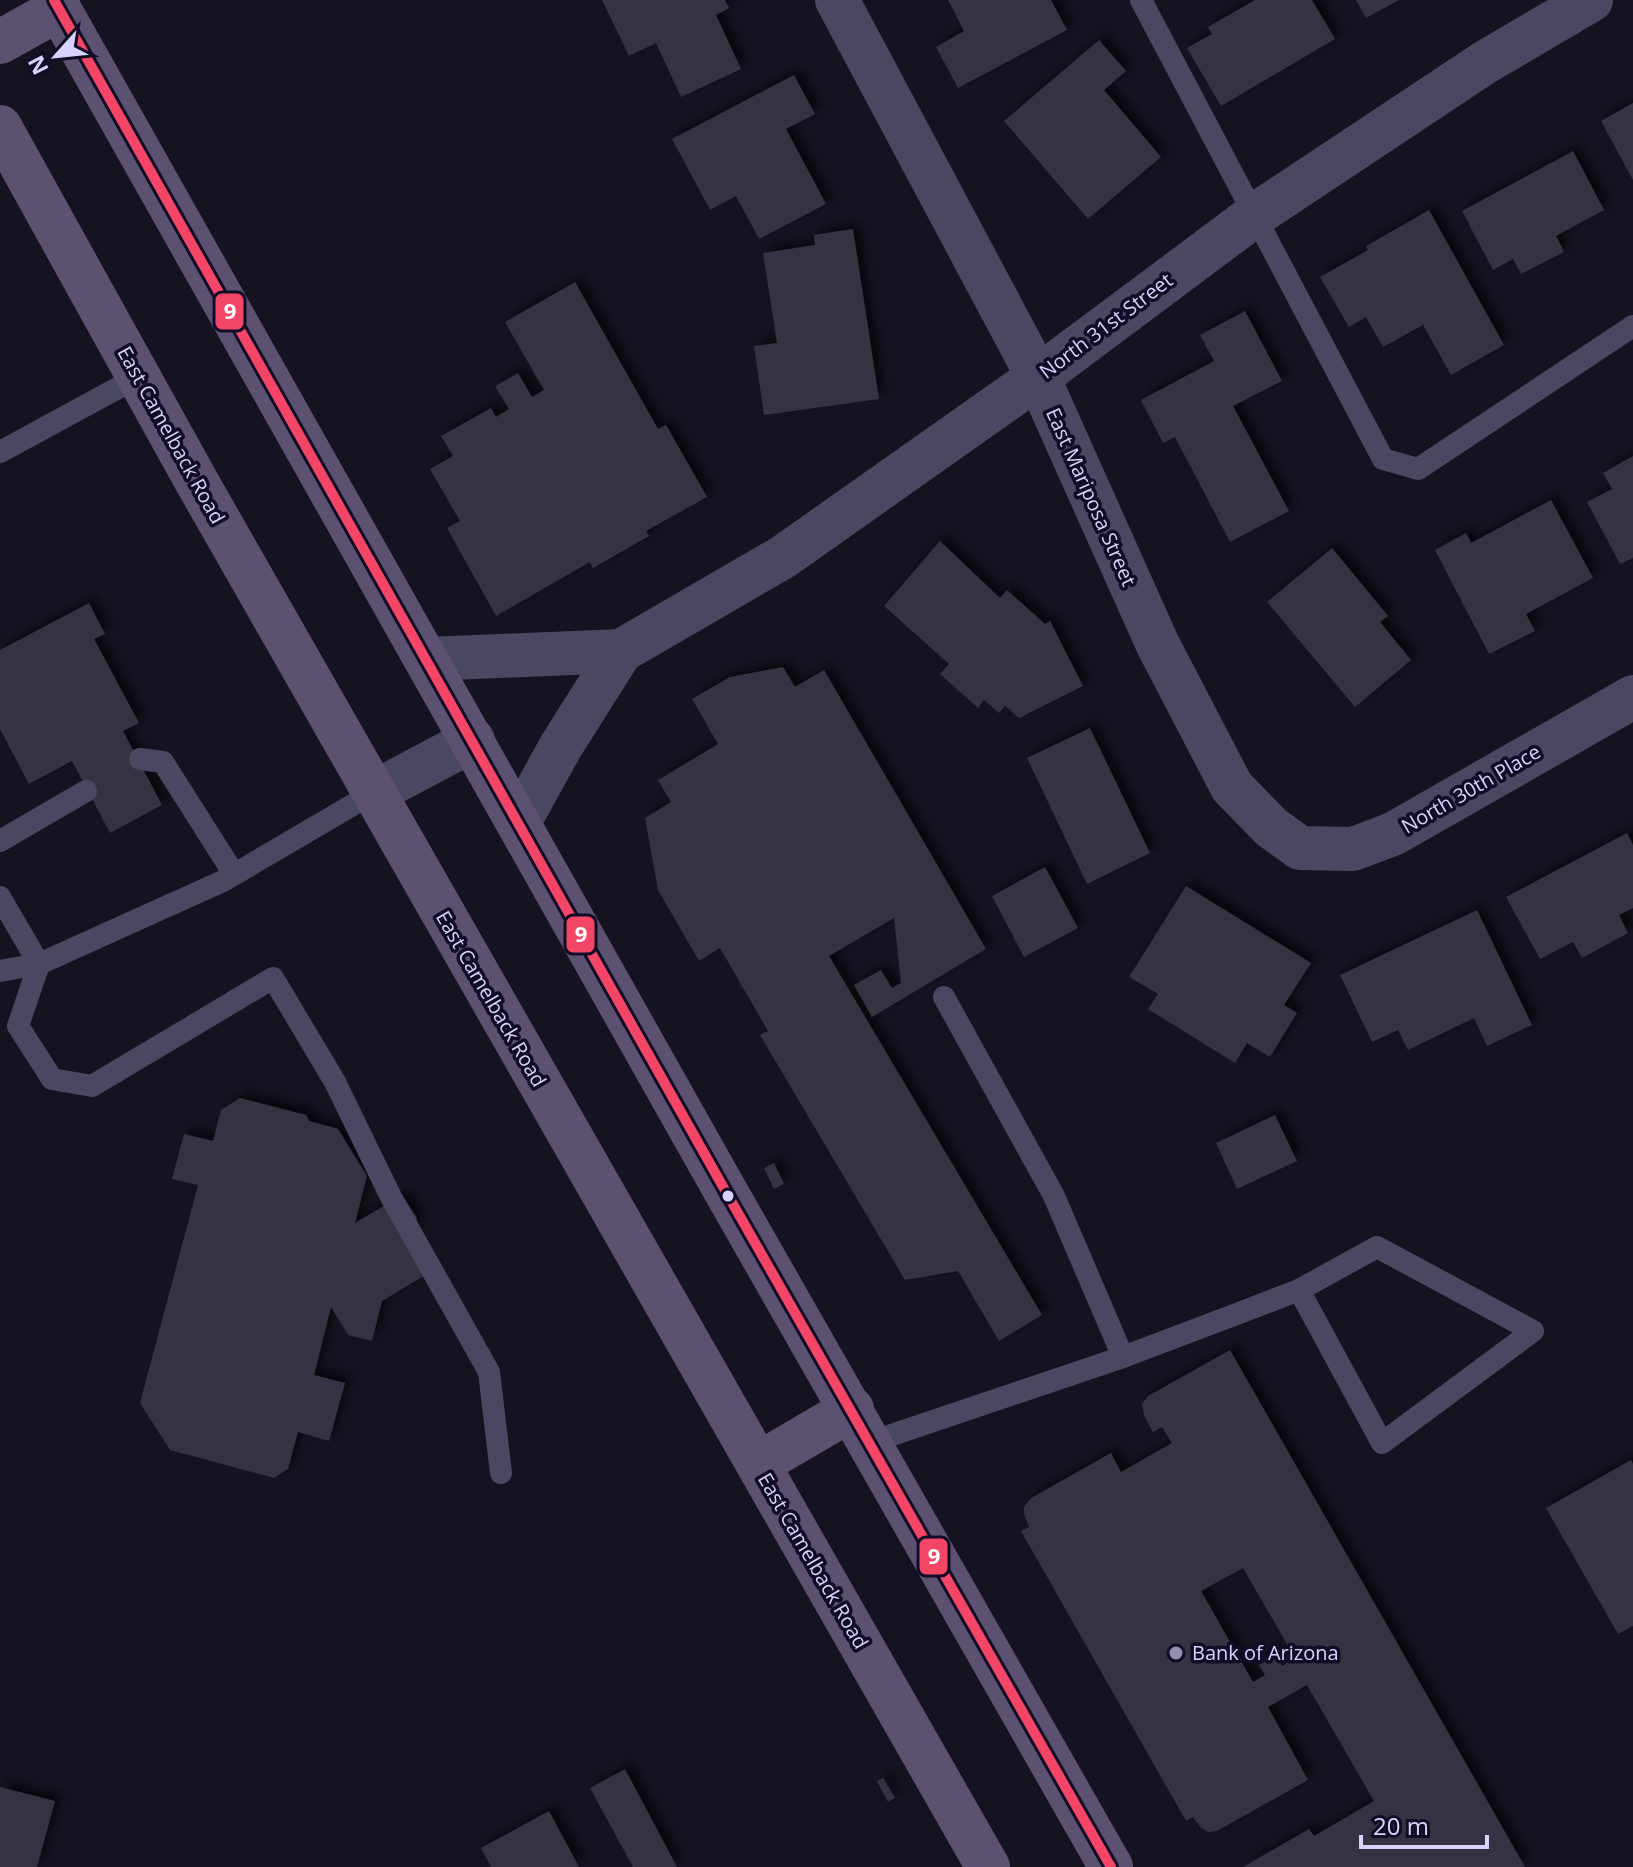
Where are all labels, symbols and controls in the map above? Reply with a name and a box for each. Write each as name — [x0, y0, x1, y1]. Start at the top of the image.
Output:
north arrow — [16, 16, 96, 96]
text: N — [20, 51, 55, 80]
street label: North 31st Street — [1034, 267, 1178, 385]
line badge: 9 — [214, 292, 245, 331]
text: 9 — [224, 295, 236, 325]
street label: East Camelback Road — [111, 341, 231, 528]
street label: East Mariposa Street — [1040, 403, 1143, 590]
street label: North 30th Place — [1396, 738, 1545, 839]
street label: East Camelback Road — [430, 906, 553, 1092]
line badge: 9 — [565, 915, 596, 954]
text: 9 — [575, 918, 587, 948]
unlabelled marker — [720, 1188, 736, 1204]
street label: East Camelback Road — [752, 1468, 875, 1654]
line badge: 9 — [918, 1537, 949, 1576]
text: 9 — [928, 1540, 940, 1570]
place label: Bank of Arizona — [1192, 1639, 1339, 1666]
marker: Bank of Arizona — [1167, 1644, 1185, 1662]
scale bar — [1361, 1799, 1487, 1849]
text: 20 m — [1373, 1809, 1429, 1842]

